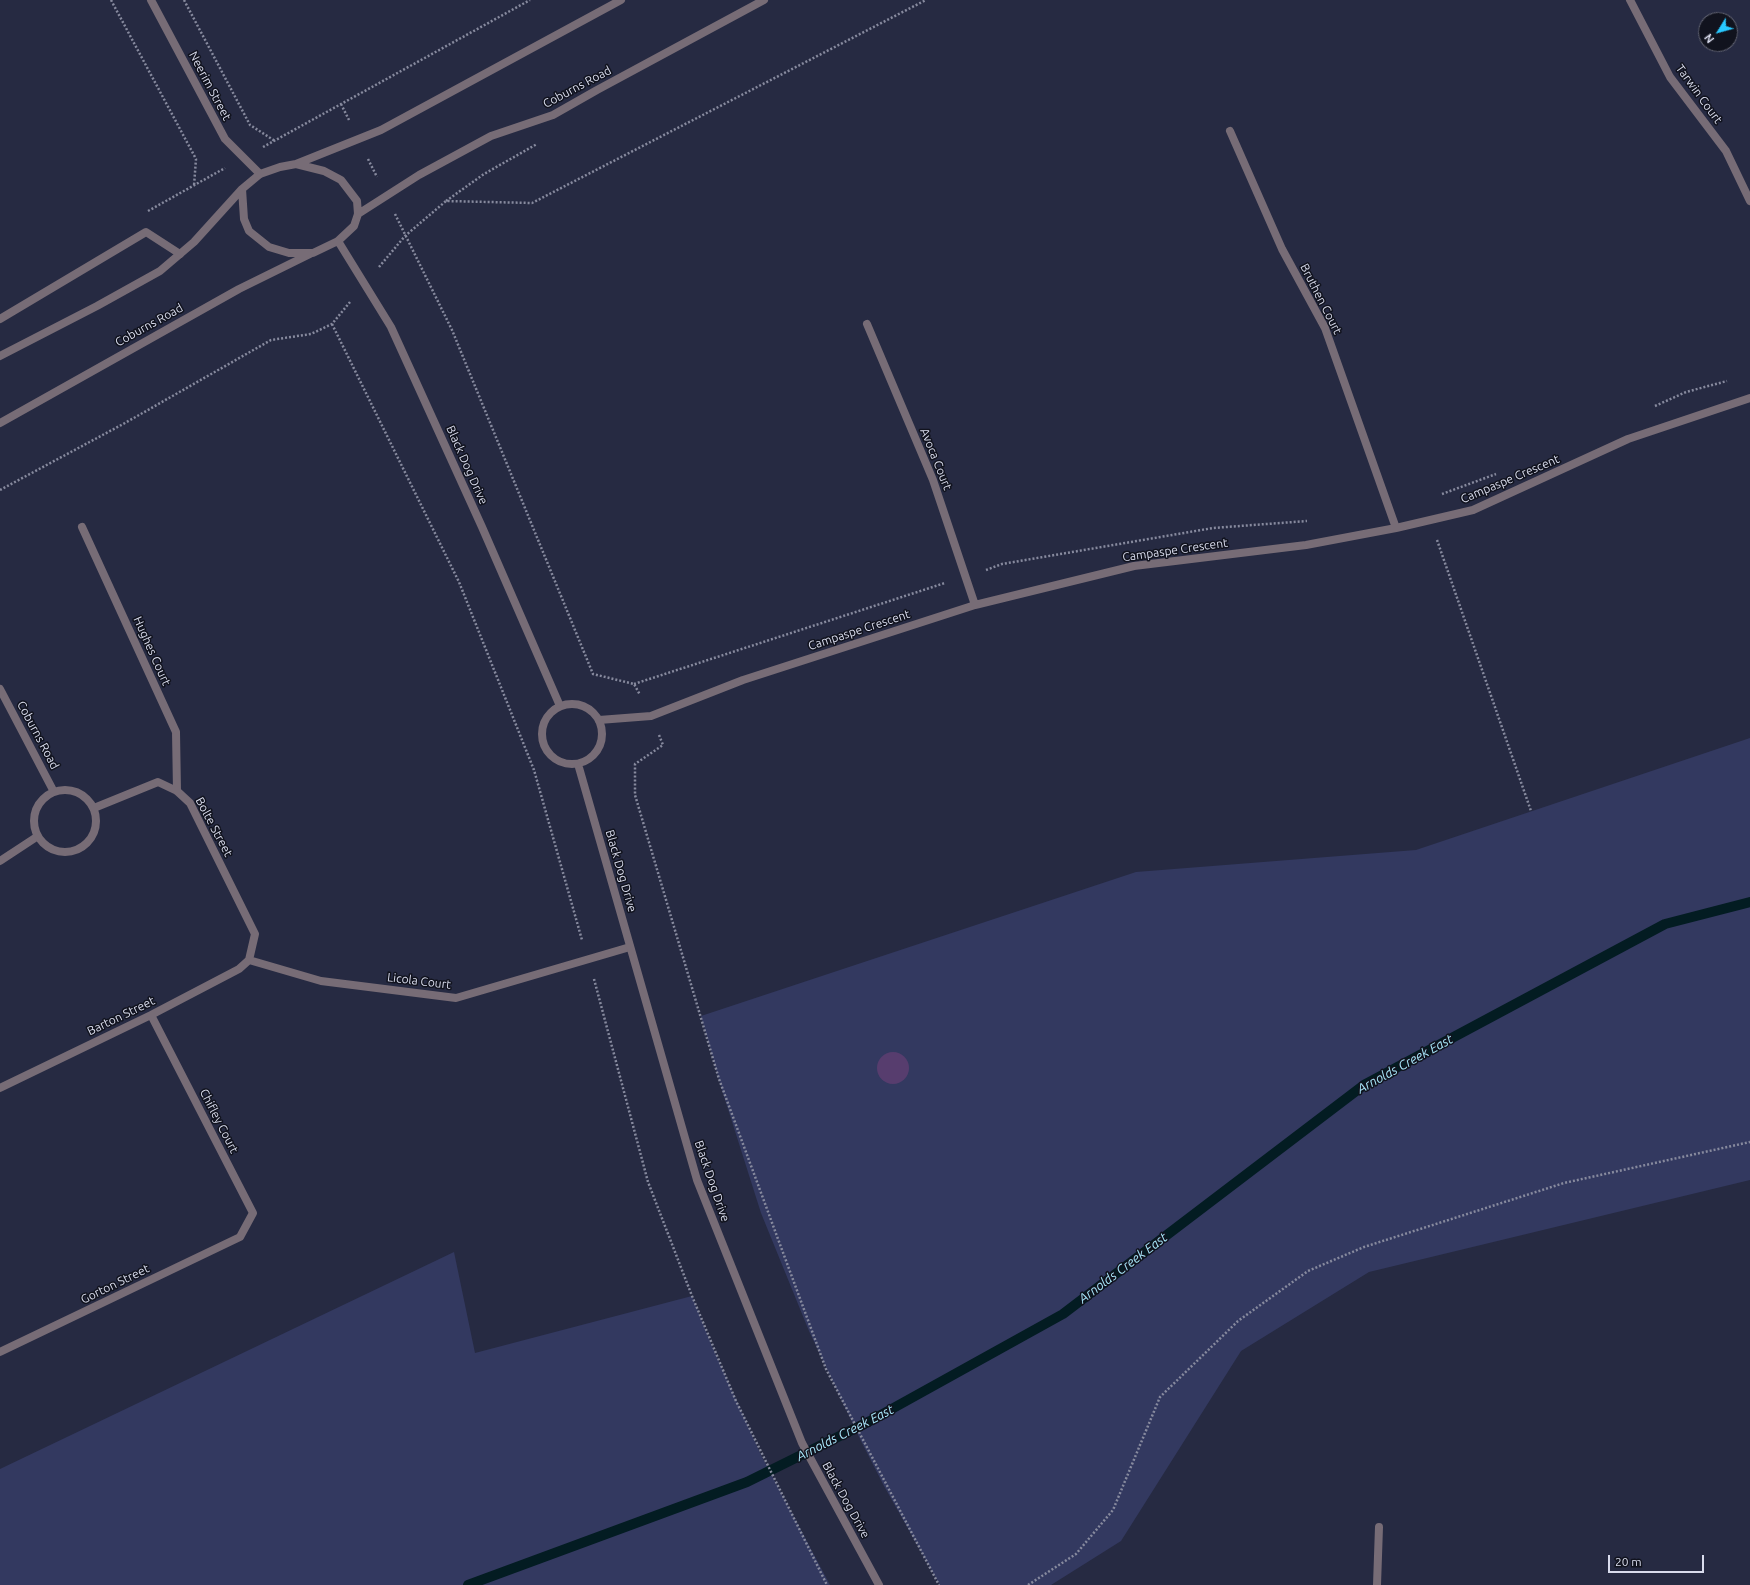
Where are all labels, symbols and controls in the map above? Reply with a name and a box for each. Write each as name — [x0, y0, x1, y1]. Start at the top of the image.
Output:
north arrow — [1698, 12, 1738, 52]
text: N — [1702, 32, 1716, 46]
street label: Neerim Street — [186, 49, 234, 123]
street label: Tarwin Court — [1673, 62, 1725, 126]
street label: Coburns Road — [540, 63, 614, 111]
street label: Bruthen Court — [1297, 261, 1345, 337]
street label: Coburns Road — [113, 300, 185, 350]
street label: Black Dog Drive — [443, 423, 491, 507]
street label: Avoca Court — [917, 426, 955, 492]
street label: Campaspe Crescent — [1458, 452, 1562, 506]
street label: Campaspe Crescent — [1121, 535, 1229, 565]
street label: Campaspe Crescent — [806, 607, 912, 653]
street label: Hughes Court — [130, 614, 174, 688]
street label: Coburns Road — [14, 698, 62, 772]
street label: Bolte Street — [192, 795, 236, 859]
street label: Black Dog Drive — [602, 828, 640, 914]
street label: Licola Court — [386, 970, 452, 992]
street label: Barton Street — [85, 993, 157, 1039]
water label: Arnolds Creek East — [1354, 1031, 1456, 1097]
street label: Chifley Court — [197, 1086, 241, 1156]
street label: Black Dog Drive — [691, 1139, 733, 1223]
water label: Arnolds Creek East — [1075, 1230, 1171, 1306]
street label: Gorton Street — [78, 1261, 152, 1307]
water label: Arnolds Creek East — [794, 1402, 896, 1464]
street label: Black Dog Drive — [819, 1459, 873, 1541]
scale bar — [1610, 1547, 1706, 1573]
text: 20 m — [1615, 1555, 1642, 1568]

